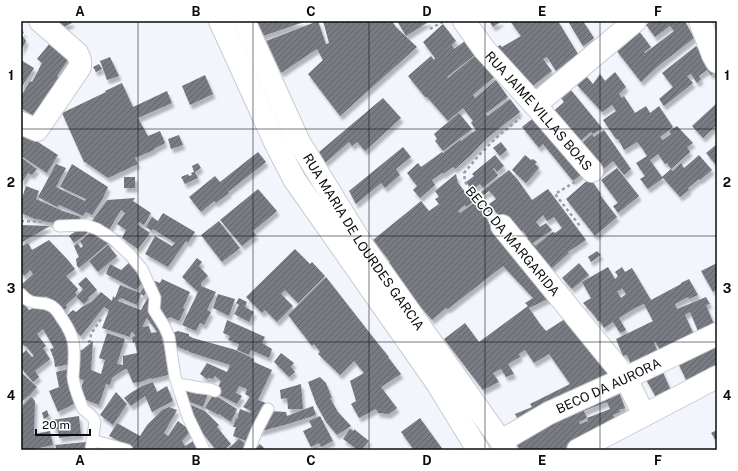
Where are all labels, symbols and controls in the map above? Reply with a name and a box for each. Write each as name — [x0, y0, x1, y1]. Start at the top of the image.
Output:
text: A — [75, 4, 85, 19]
text: B — [192, 4, 201, 19]
text: C — [306, 4, 316, 19]
text: D — [422, 4, 432, 19]
text: E — [538, 4, 546, 19]
text: F — [654, 4, 662, 19]
street label: RUA JAIME VILLAS BOAS — [482, 49, 595, 174]
text: 1 — [8, 68, 14, 83]
text: 1 — [724, 68, 730, 83]
street label: RUA MARIA DE LOURDES GARCIA — [300, 151, 427, 333]
text: 2 — [7, 175, 15, 190]
text: 2 — [723, 175, 731, 190]
street label: BECO DA MARGARIDA — [462, 184, 563, 299]
text: 3 — [7, 281, 16, 296]
text: 3 — [723, 281, 732, 296]
street label: BECO DA AURORA — [554, 355, 663, 417]
text: 4 — [7, 388, 16, 403]
text: 4 — [723, 388, 732, 403]
scale bar — [36, 411, 90, 437]
text: 20 m — [42, 418, 70, 432]
text: A — [75, 453, 85, 468]
text: B — [192, 453, 201, 468]
text: C — [306, 453, 316, 468]
text: D — [422, 453, 432, 468]
text: E — [538, 453, 546, 468]
text: F — [654, 453, 662, 468]

